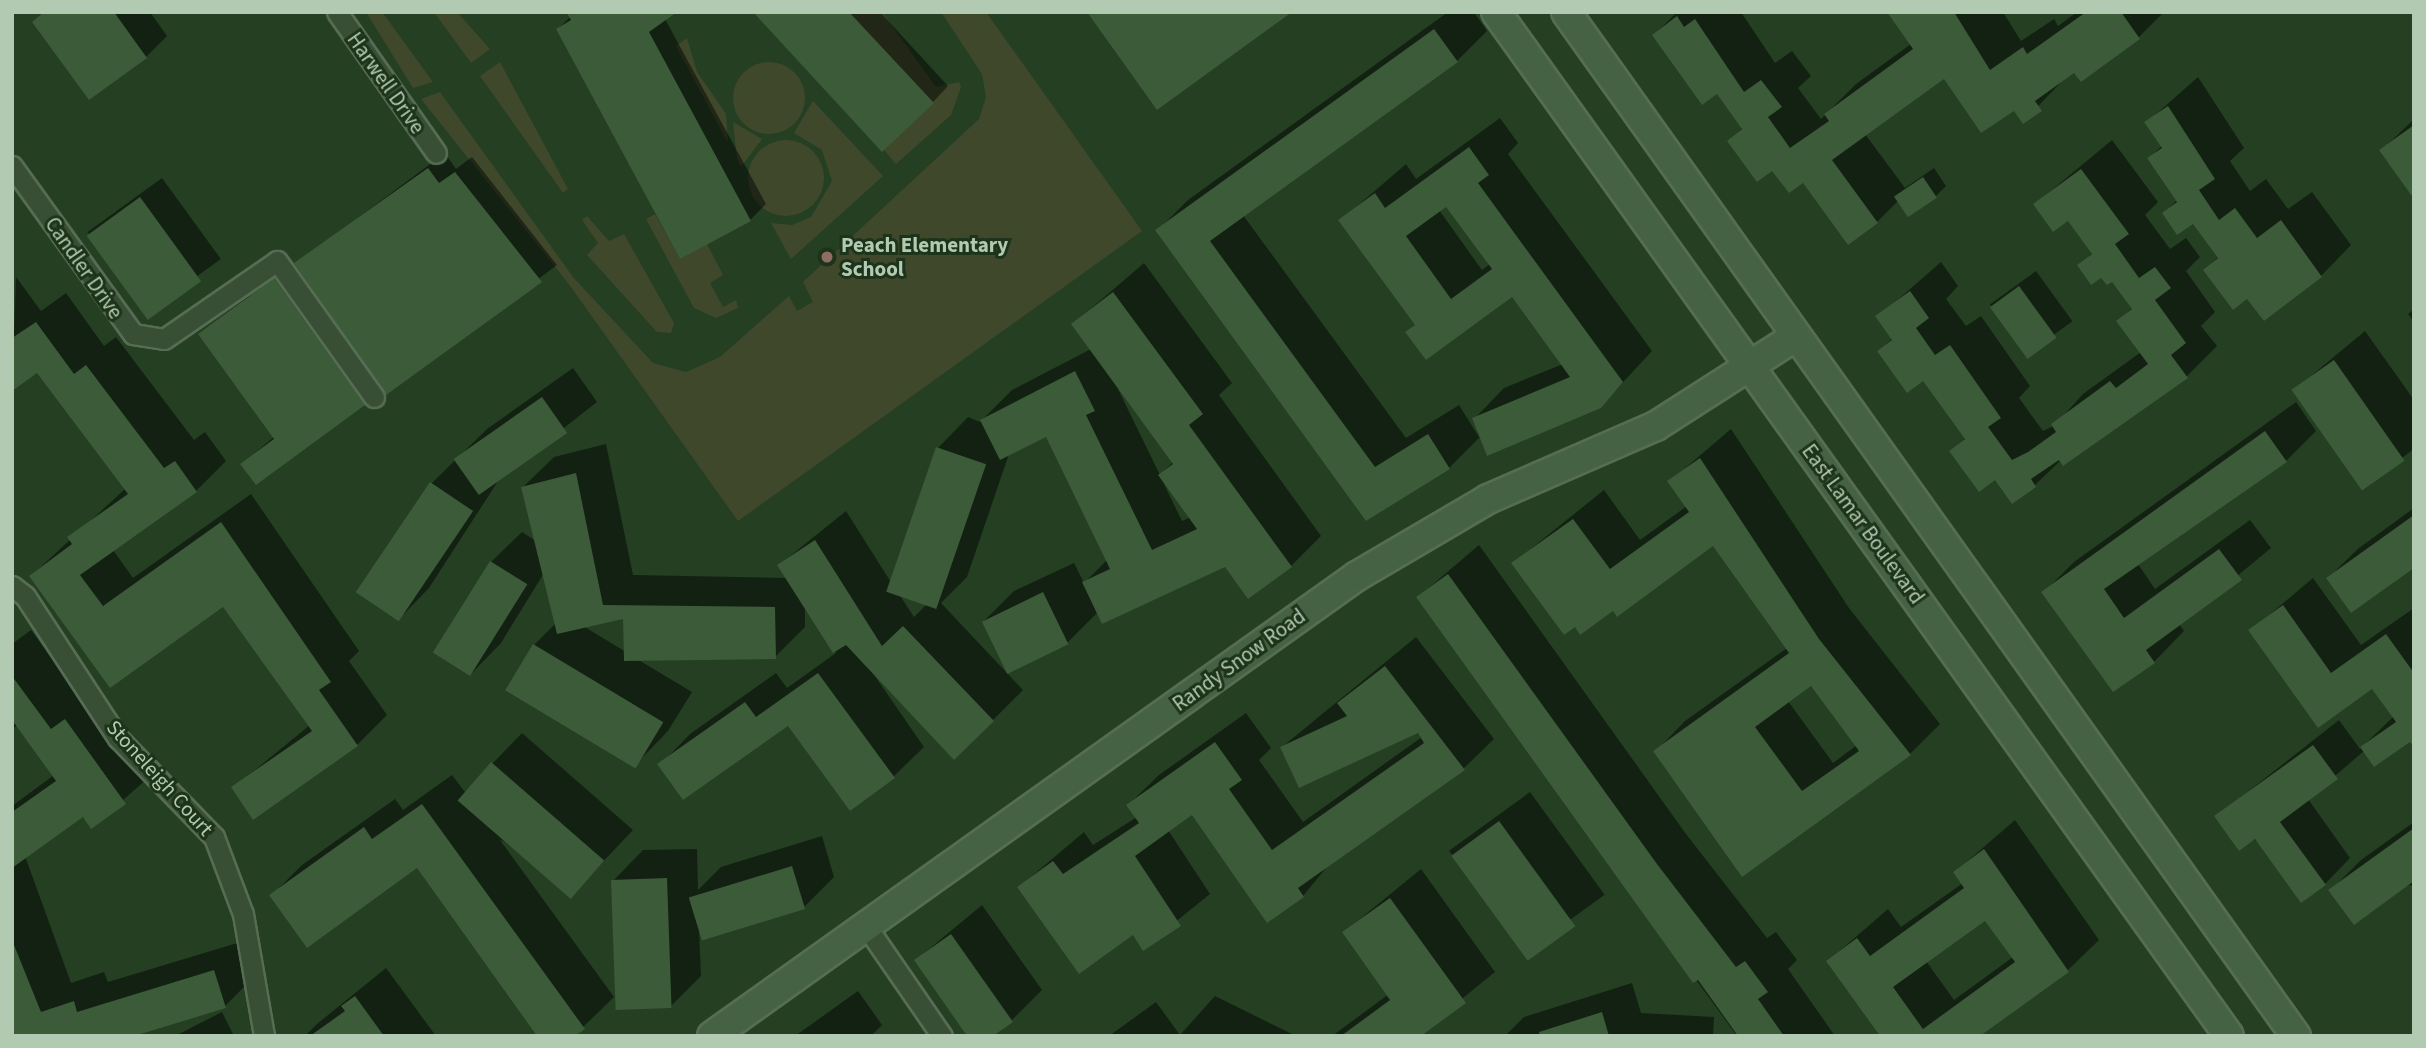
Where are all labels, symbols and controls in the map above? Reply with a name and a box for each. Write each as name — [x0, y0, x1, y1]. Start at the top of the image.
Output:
street label: Harwell Drive — [342, 28, 430, 138]
street label: Candler Drive — [40, 212, 128, 324]
place label: Peach Elementary School — [841, 232, 1008, 282]
marker: Peach Elementary School — [819, 249, 835, 265]
street label: East Lamar Boulevard — [1797, 439, 1929, 609]
street label: Randy Snow Road — [1168, 603, 1310, 717]
street label: Stoneleigh Court — [101, 715, 219, 841]

